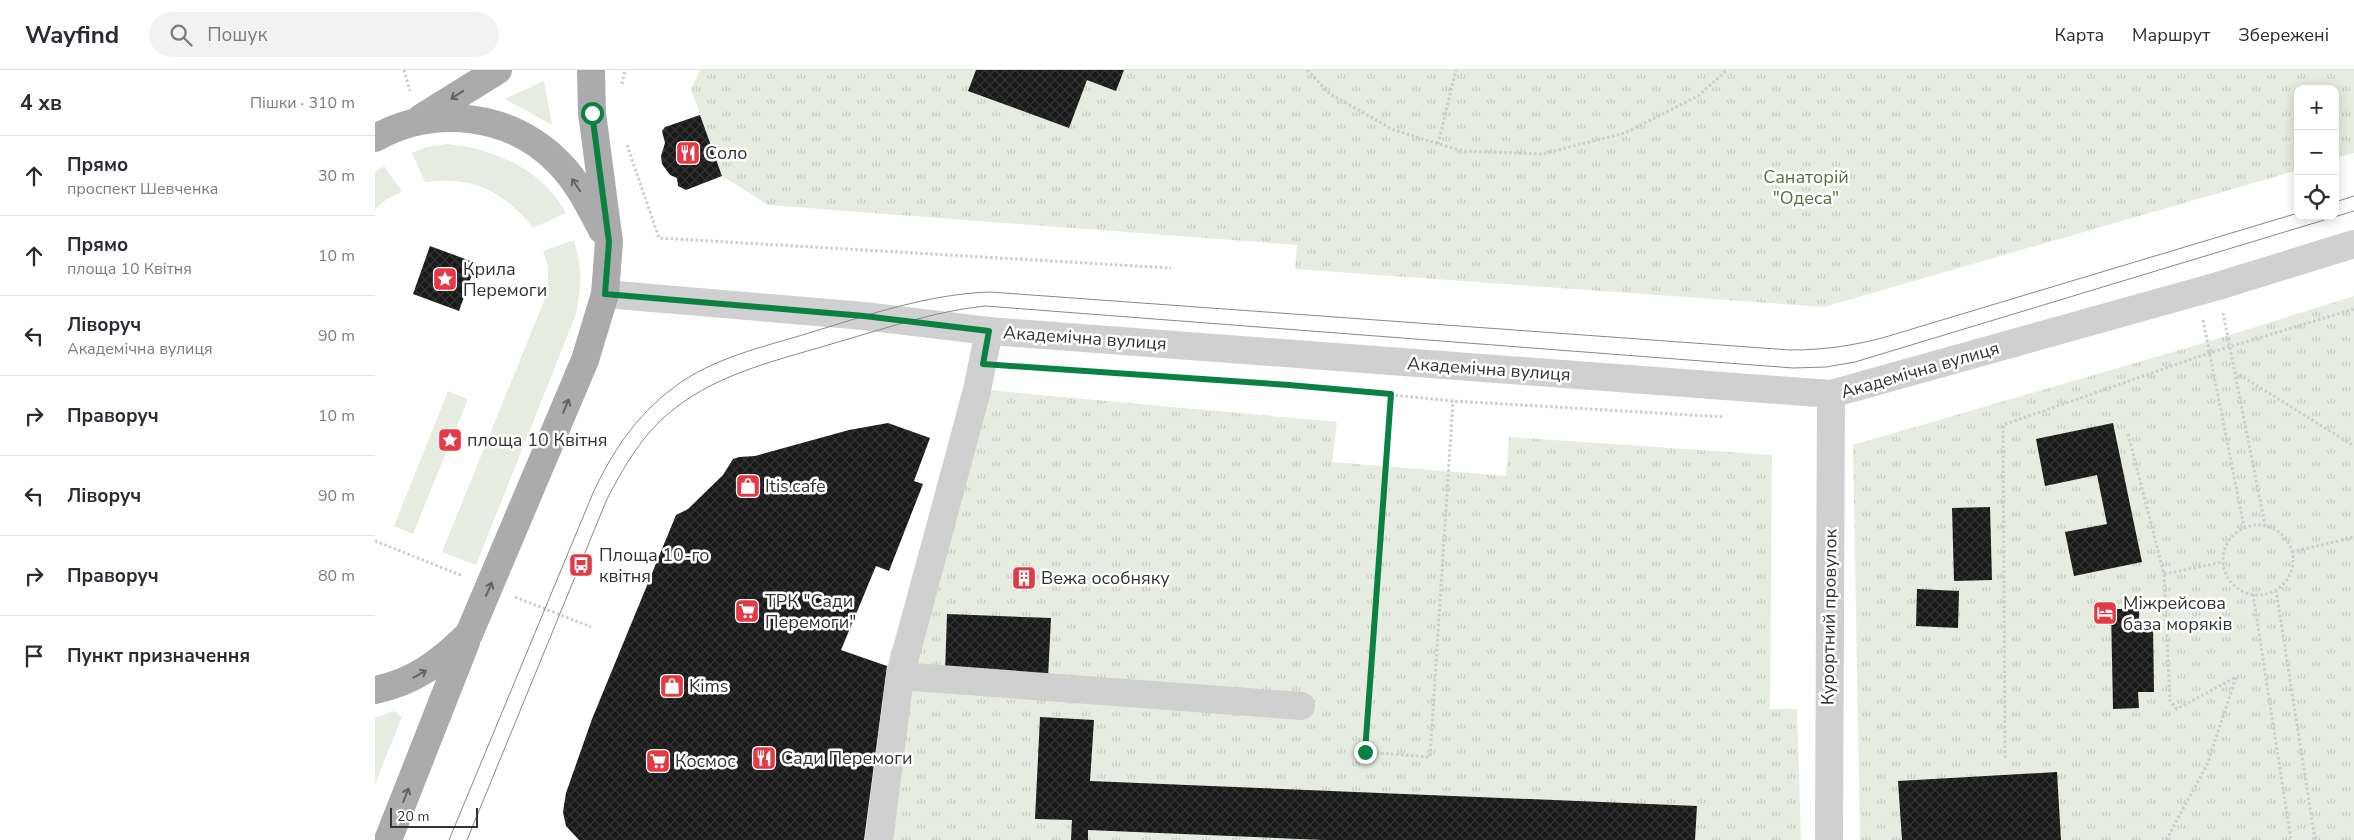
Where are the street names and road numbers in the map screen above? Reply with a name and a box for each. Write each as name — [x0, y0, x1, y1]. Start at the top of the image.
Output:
street label: Академічна вулиця — [1002, 320, 1168, 356]
street label: Академічна вулиця — [1838, 336, 2002, 404]
street label: Академічна вулиця — [1406, 351, 1572, 387]
street label: Курортний провулок — [1815, 528, 1843, 705]

